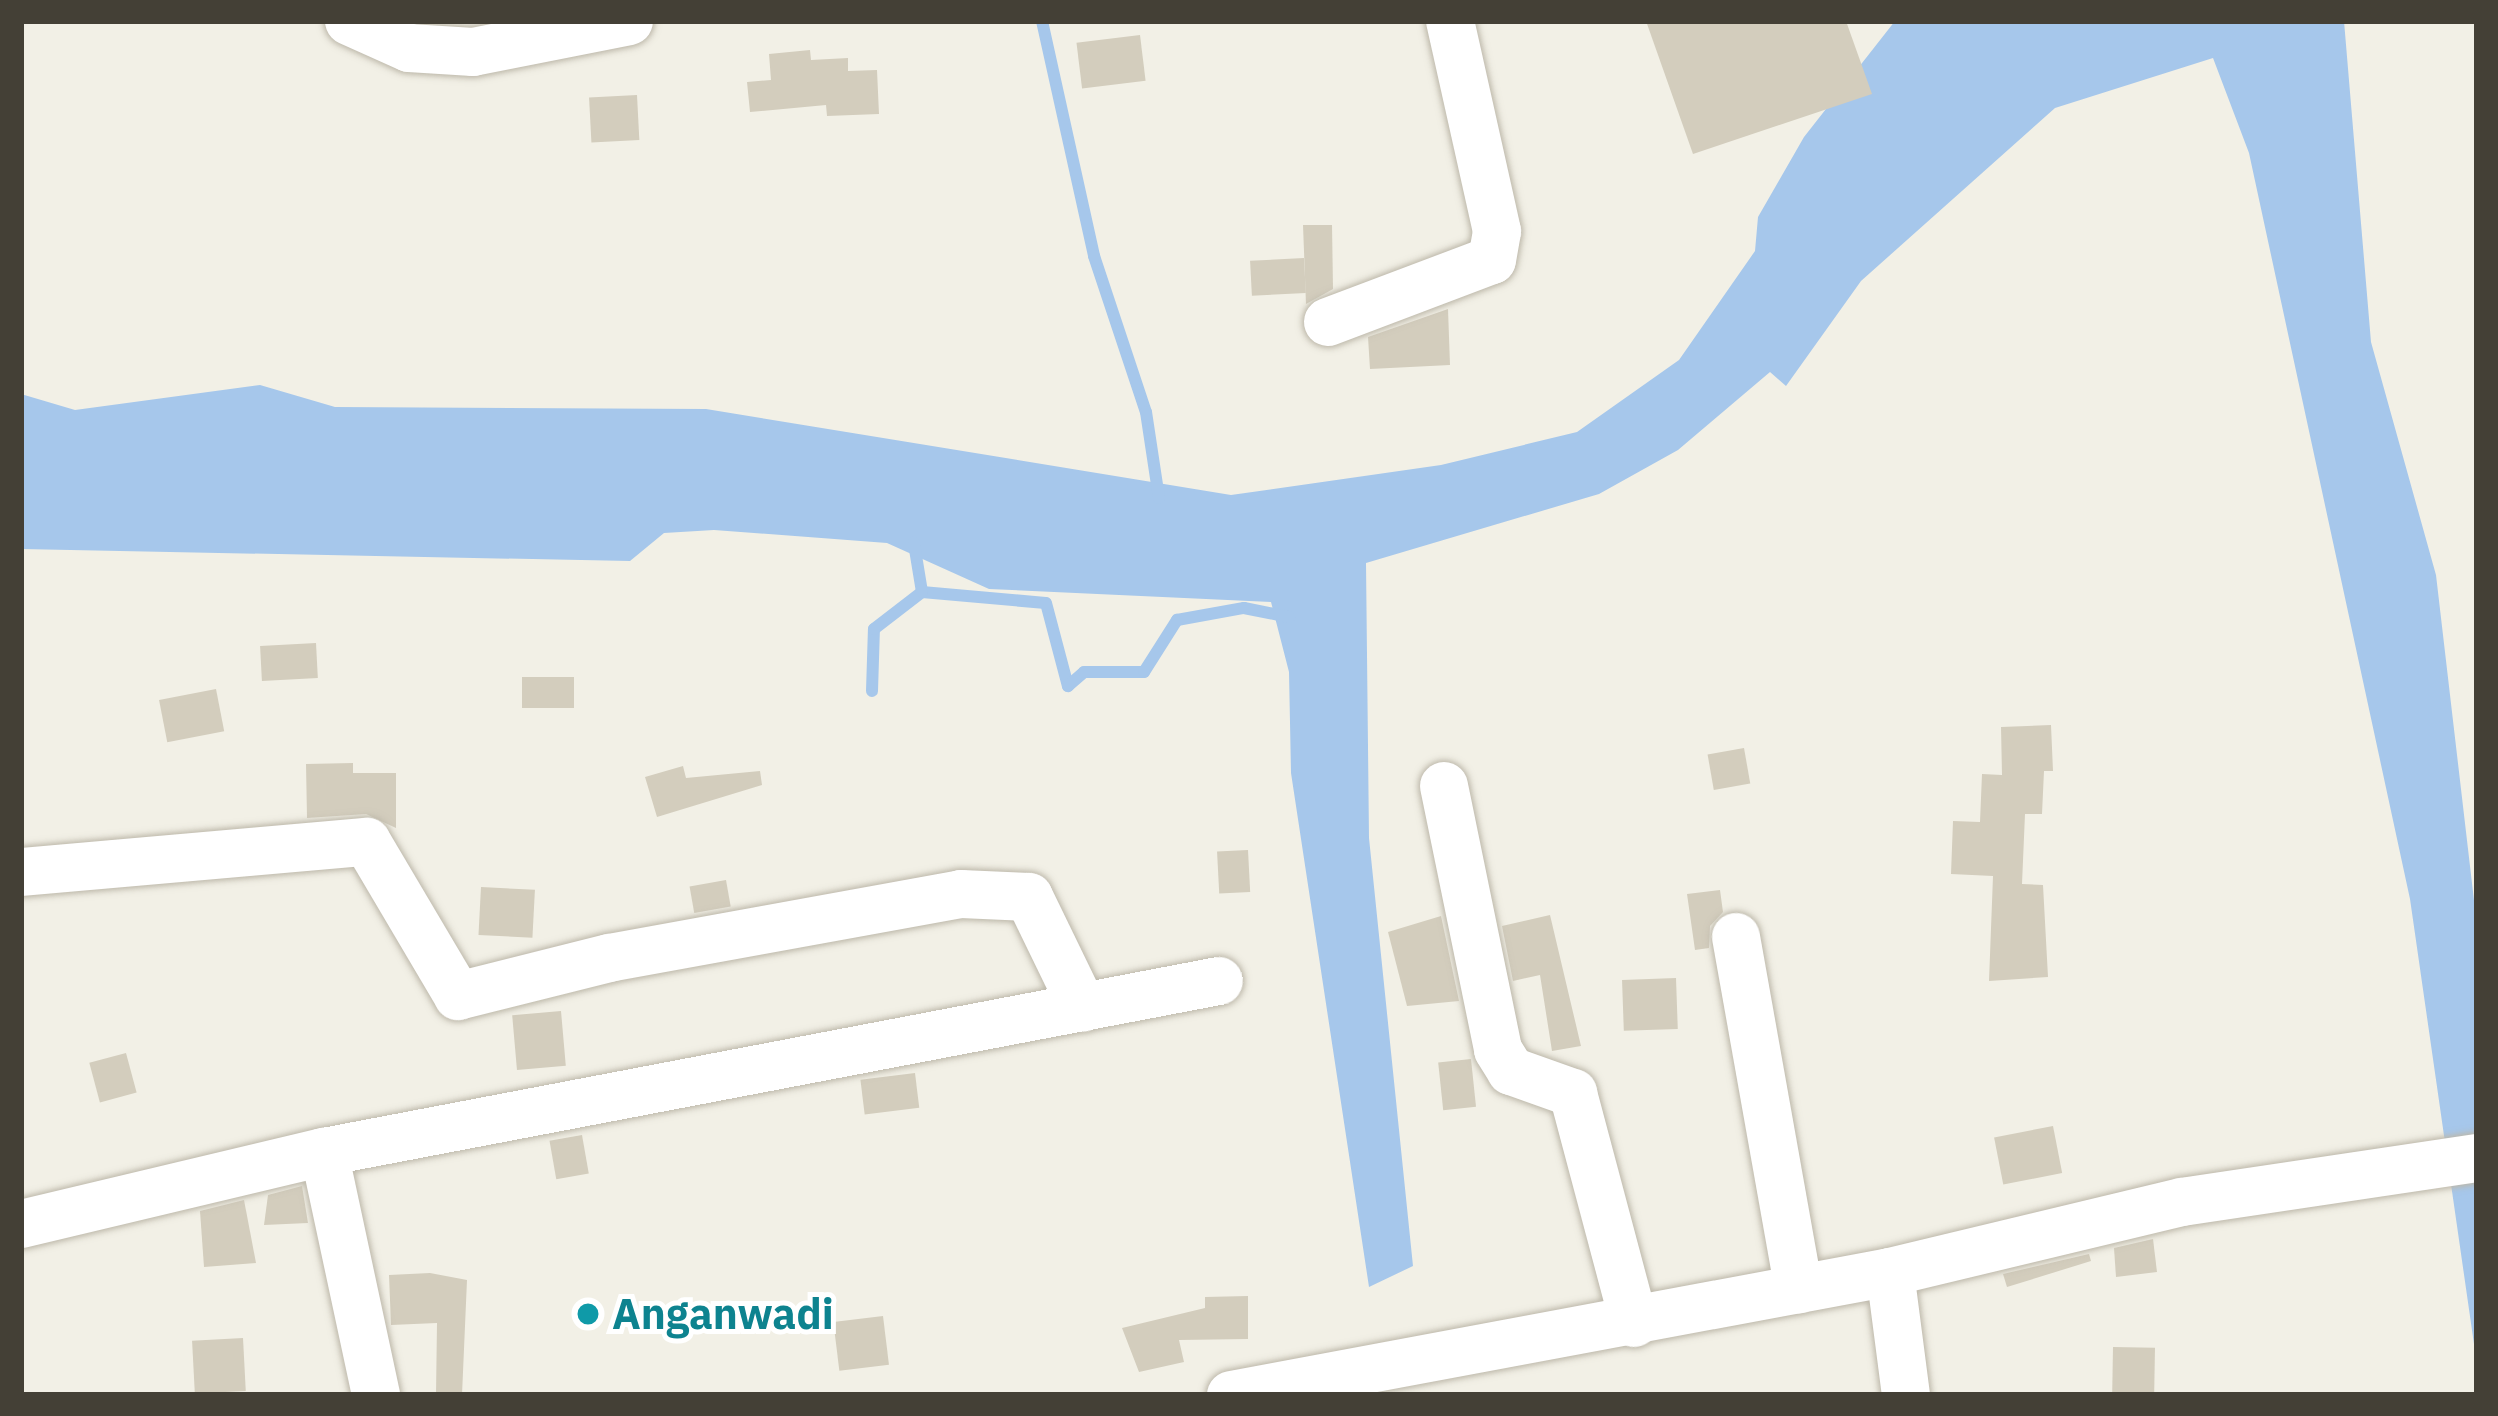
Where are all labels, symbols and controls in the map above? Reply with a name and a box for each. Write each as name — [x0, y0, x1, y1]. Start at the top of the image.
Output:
place label: Anganwadi — [612, 1289, 834, 1339]
marker: Anganwadi — [575, 1301, 601, 1327]

